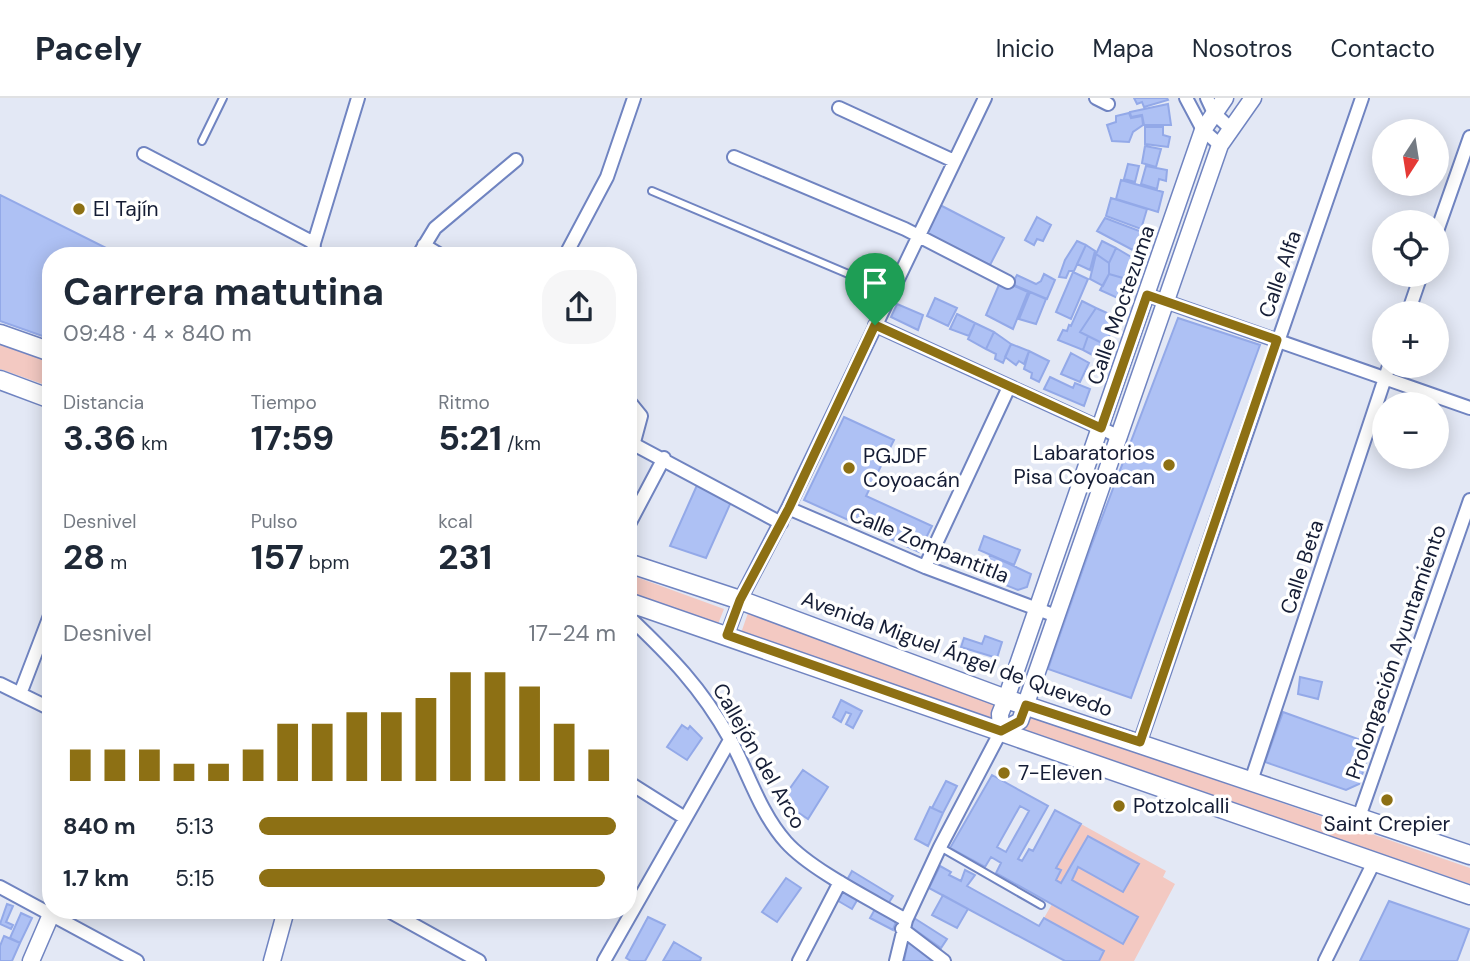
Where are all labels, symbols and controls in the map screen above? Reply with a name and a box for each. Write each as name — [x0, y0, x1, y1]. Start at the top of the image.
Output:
text: Pacely — [35, 27, 142, 70]
text: Inicio — [996, 33, 1055, 64]
text: Mapa — [1093, 33, 1154, 64]
text: Nosotros — [1192, 33, 1293, 64]
text: Contacto — [1331, 33, 1435, 64]
north arrow — [1372, 119, 1449, 196]
map controls — [1372, 119, 1449, 469]
place label: El Tajín — [93, 195, 159, 223]
marker: El Tajín — [71, 201, 87, 217]
button: locate — [1372, 210, 1449, 287]
street label: Calle Moctezuma — [1081, 222, 1161, 388]
street label: Calle Alfa — [1252, 227, 1308, 321]
pin — [845, 253, 905, 325]
icon: arrive — [856, 264, 894, 302]
text: Carrera matutina — [63, 267, 384, 317]
button: share — [542, 270, 616, 344]
button: + — [1372, 301, 1449, 378]
text: 09:48 · 4 × 840 m — [63, 318, 252, 348]
text: Distancia — [63, 390, 144, 415]
text: Tiempo — [251, 390, 317, 415]
text: Ritmo — [438, 390, 490, 415]
button: − — [1372, 392, 1449, 469]
text: 3.36 — [63, 415, 136, 461]
text: 17:59 — [251, 415, 334, 461]
text: 5:21 — [438, 415, 502, 461]
text: km — [136, 431, 168, 456]
text: /km — [502, 431, 541, 456]
place label: Labaratorios Pisa Coyoacan — [1014, 439, 1155, 491]
place label: PGJDF Coyoacán — [863, 442, 960, 494]
marker: Labaratorios Pisa Coyoacan — [1161, 457, 1177, 473]
marker: PGJDF Coyoacán — [841, 460, 857, 476]
street label: Calle Zompantitla — [845, 500, 1013, 590]
text: Desnivel — [63, 509, 136, 534]
text: Pulso — [251, 509, 298, 534]
text: kcal — [438, 509, 473, 534]
street label: Calle Beta — [1274, 516, 1330, 618]
street label: Prolongación Ayuntamiento — [1339, 521, 1453, 783]
text: 28 — [63, 534, 105, 580]
text: 157 — [251, 534, 304, 580]
text: 231 — [438, 534, 492, 580]
text: m — [105, 550, 127, 575]
text: bpm — [304, 550, 350, 575]
street label: Avenida Miguel Ángel de Quevedo — [797, 585, 1117, 723]
text: Desnivel — [63, 618, 152, 648]
text: 17–24 m — [529, 618, 616, 648]
street label: Callejón del Arco — [706, 678, 812, 834]
place label: 7-Eleven — [1018, 759, 1102, 787]
marker: 7-Eleven — [996, 765, 1012, 781]
place label: Potzolcalli — [1133, 792, 1229, 820]
marker: Saint Crepier — [1379, 792, 1395, 808]
marker: Potzolcalli — [1111, 798, 1127, 814]
place label: Saint Crepier — [1324, 810, 1451, 838]
text: 840 m — [63, 811, 136, 841]
text: 5:13 — [175, 811, 214, 841]
text: 1.7 km — [63, 863, 129, 893]
text: 5:15 — [175, 863, 215, 893]

